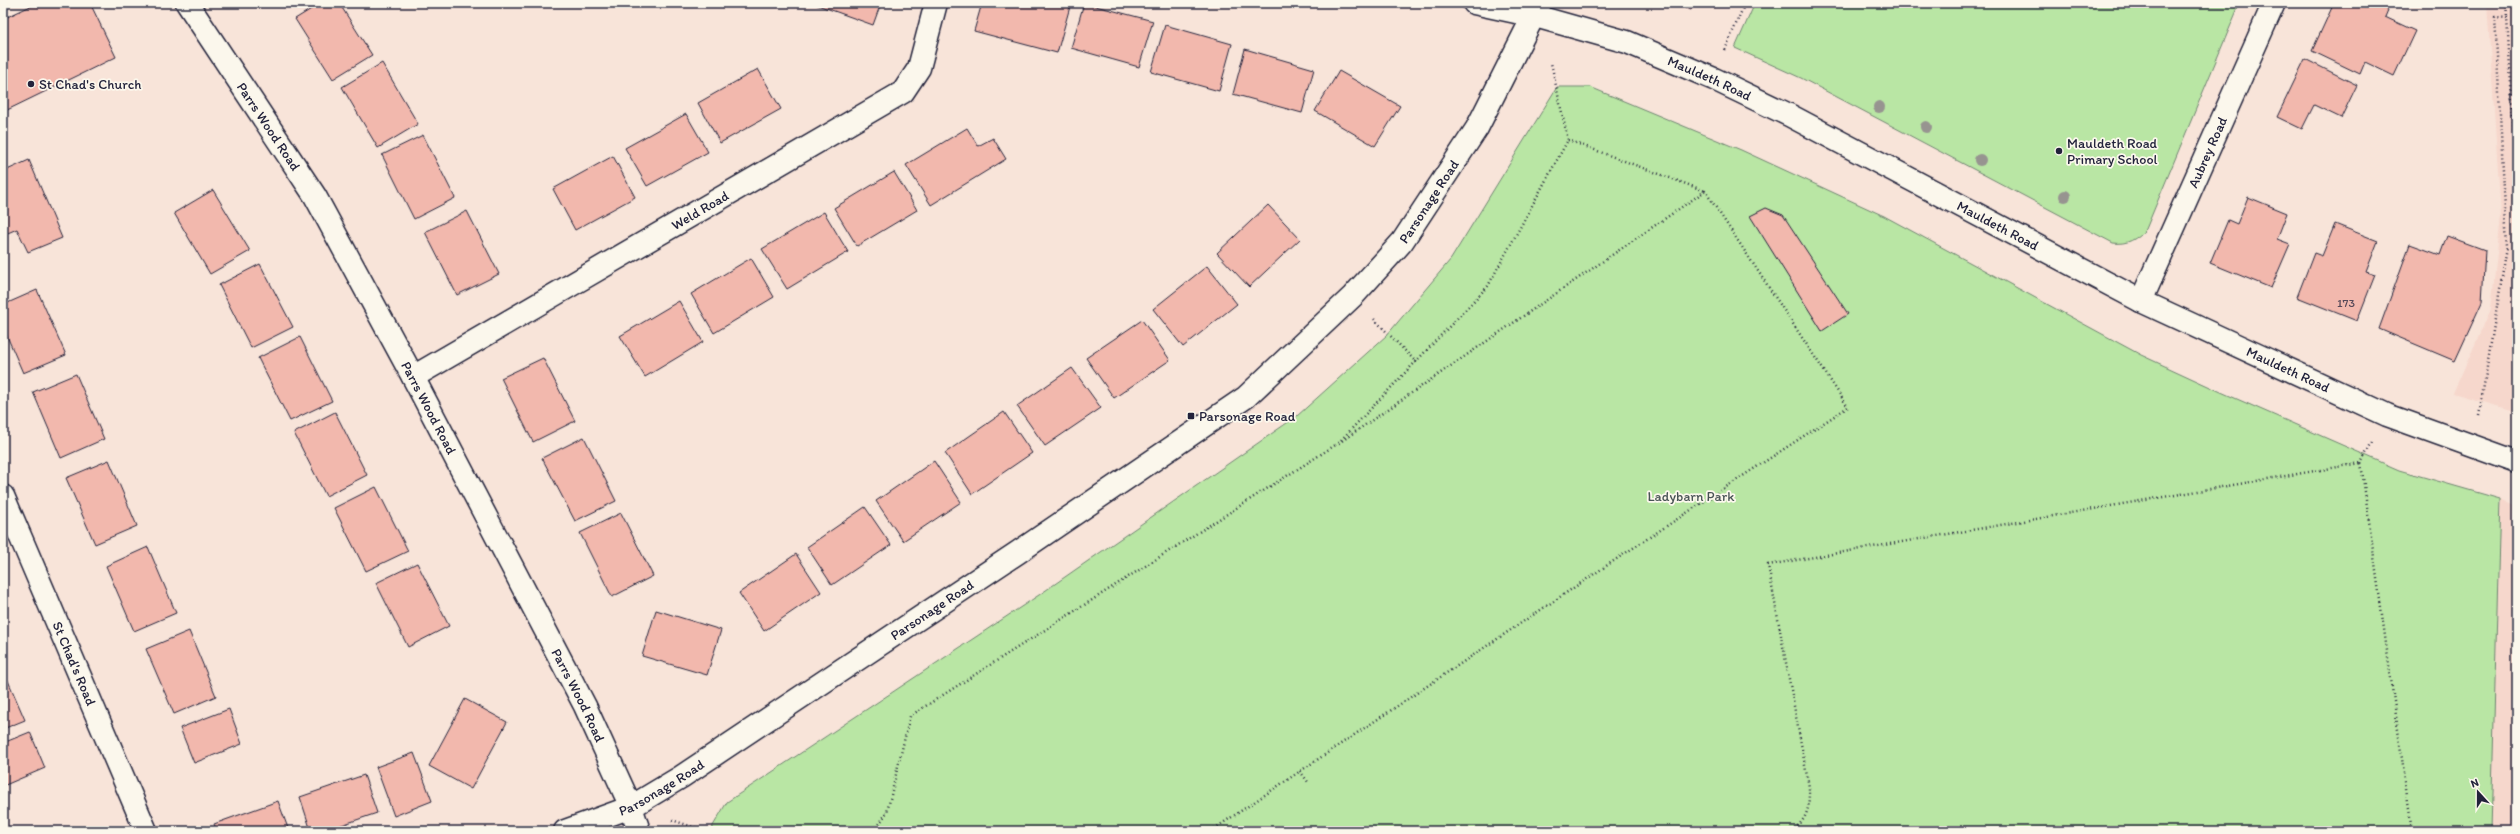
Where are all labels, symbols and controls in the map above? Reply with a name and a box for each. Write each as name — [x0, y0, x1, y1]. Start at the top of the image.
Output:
street label: Mauldeth Road — [1665, 52, 1754, 105]
place label: St Chad's Church — [39, 76, 142, 93]
marker: St Chad's Church — [26, 79, 36, 89]
street label: Parrs Wood Road — [233, 79, 304, 174]
street label: Aubrey Road — [2185, 114, 2231, 191]
place label: Mauldeth Road Primary School — [2067, 135, 2158, 168]
marker: Mauldeth Road Primary School — [2054, 146, 2064, 156]
street label: Parsonage Road — [1395, 156, 1463, 247]
street label: Weld Road — [669, 187, 732, 234]
street label: Mauldeth Road — [1954, 197, 2042, 255]
house number: 173 — [2337, 296, 2355, 310]
street label: Mauldeth Road — [2243, 343, 2333, 397]
street label: Parrs Wood Road — [397, 359, 460, 458]
place label: Parsonage Road — [1199, 408, 1296, 425]
marker: Parsonage Road — [1186, 411, 1196, 421]
park label: Ladybarn Park — [1647, 488, 1735, 505]
street label: Parsonage Road — [887, 576, 977, 644]
street label: St Chad's Road — [49, 619, 100, 709]
street label: Parrs Wood Road — [547, 646, 608, 745]
street label: Parsonage Road — [617, 756, 708, 820]
north arrow — [2458, 772, 2498, 812]
text: N — [2469, 776, 2480, 791]

